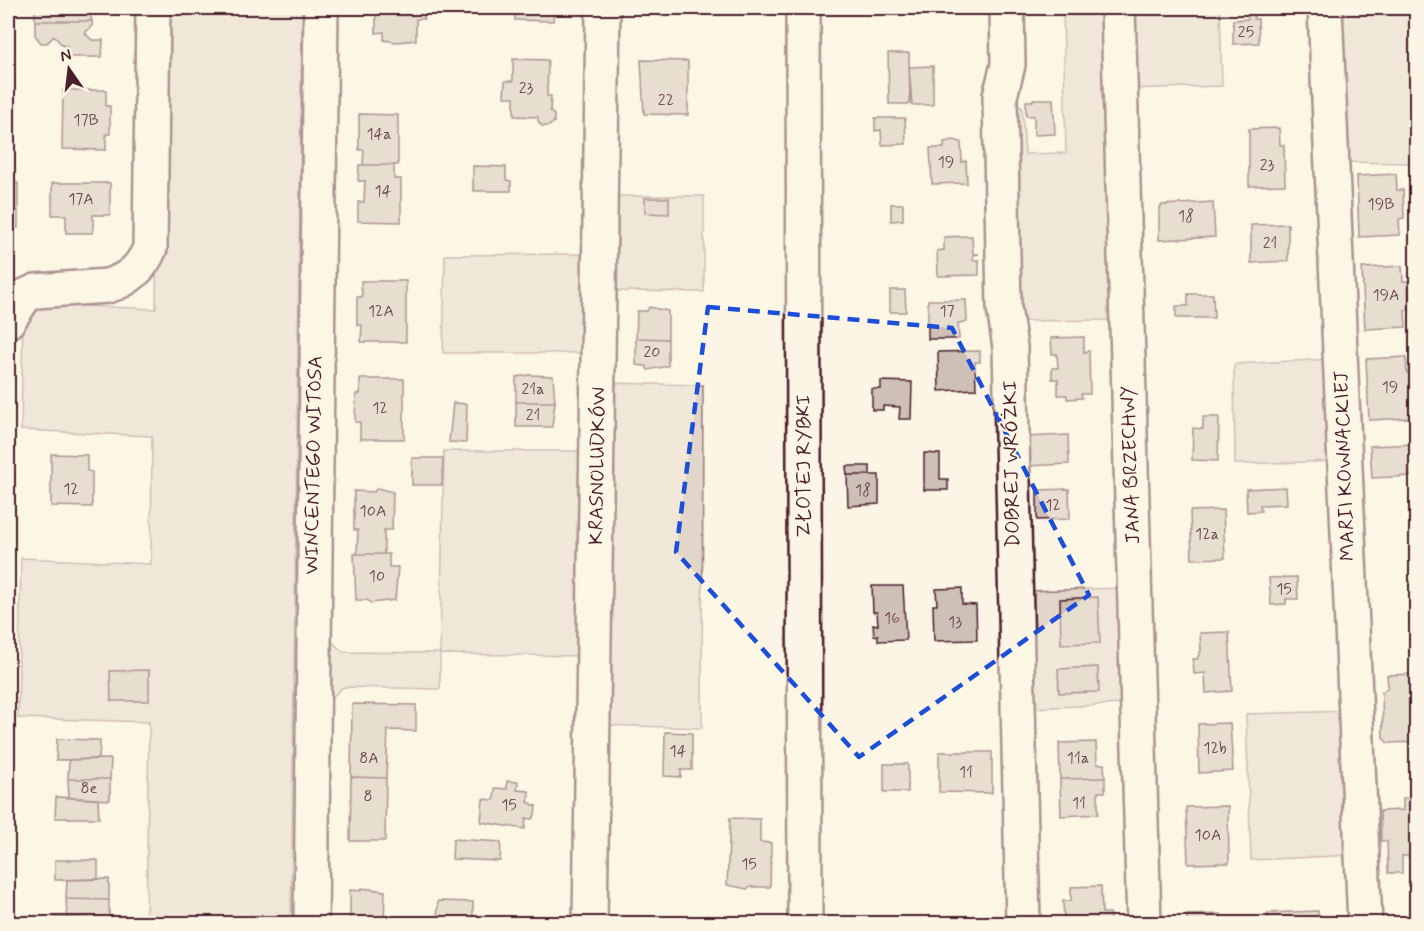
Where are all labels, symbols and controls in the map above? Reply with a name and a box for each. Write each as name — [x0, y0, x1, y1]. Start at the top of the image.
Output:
house number: 25 — [1238, 22, 1254, 43]
north arrow — [39, 39, 99, 99]
text: N — [58, 44, 73, 67]
house number: 23 — [519, 78, 534, 99]
house number: 22 — [658, 90, 674, 111]
house number: 17B — [73, 110, 99, 131]
house number: 14a — [366, 124, 392, 145]
house number: 19 — [938, 152, 954, 173]
house number: 23 — [1260, 155, 1275, 176]
house number: 14 — [375, 181, 392, 202]
house number: 17A — [68, 189, 94, 210]
house number: 19B — [1368, 194, 1394, 215]
house number: 18 — [1178, 206, 1194, 227]
house number: 21 — [1263, 233, 1277, 254]
house number: 19A — [1372, 285, 1400, 306]
house number: 12A — [368, 301, 394, 322]
house number: 17 — [939, 301, 955, 322]
house number: 20 — [644, 342, 661, 363]
street label: WINCENTEGO WITOSA — [299, 355, 329, 575]
street label: MARII KOWNACKIEJ — [1328, 370, 1362, 562]
house number: 19 — [1382, 377, 1398, 398]
house number: 21a — [522, 379, 544, 400]
street label: DOBREJ WRÓŻKI — [997, 380, 1027, 548]
street label: JANA BRZECHWY — [1115, 385, 1147, 545]
street label: KRASNOLUDKÓW — [583, 387, 613, 545]
street label: ZŁOTEJ RYBKI — [791, 394, 818, 538]
house number: 12 — [372, 398, 388, 419]
house number: 21 — [526, 405, 540, 426]
house number: 12 — [63, 479, 79, 500]
house number: 18 — [855, 480, 871, 501]
house number: 12 — [1045, 495, 1061, 516]
house number: 10A — [360, 501, 386, 522]
house number: 12a — [1195, 524, 1219, 545]
house number: 10 — [369, 566, 385, 587]
house number: 15 — [1276, 579, 1292, 600]
house number: 16 — [884, 608, 900, 629]
house number: 13 — [948, 612, 962, 633]
house number: 12b — [1203, 738, 1227, 759]
house number: 14 — [670, 741, 687, 762]
house number: 8A — [359, 748, 379, 769]
house number: 11a — [1067, 748, 1089, 769]
house number: 11 — [959, 762, 973, 783]
house number: 8e — [81, 778, 98, 799]
house number: 8 — [363, 786, 373, 807]
house number: 11 — [1072, 793, 1086, 814]
house number: 15 — [501, 795, 517, 816]
house number: 10A — [1195, 825, 1221, 846]
house number: 15 — [741, 854, 757, 875]

